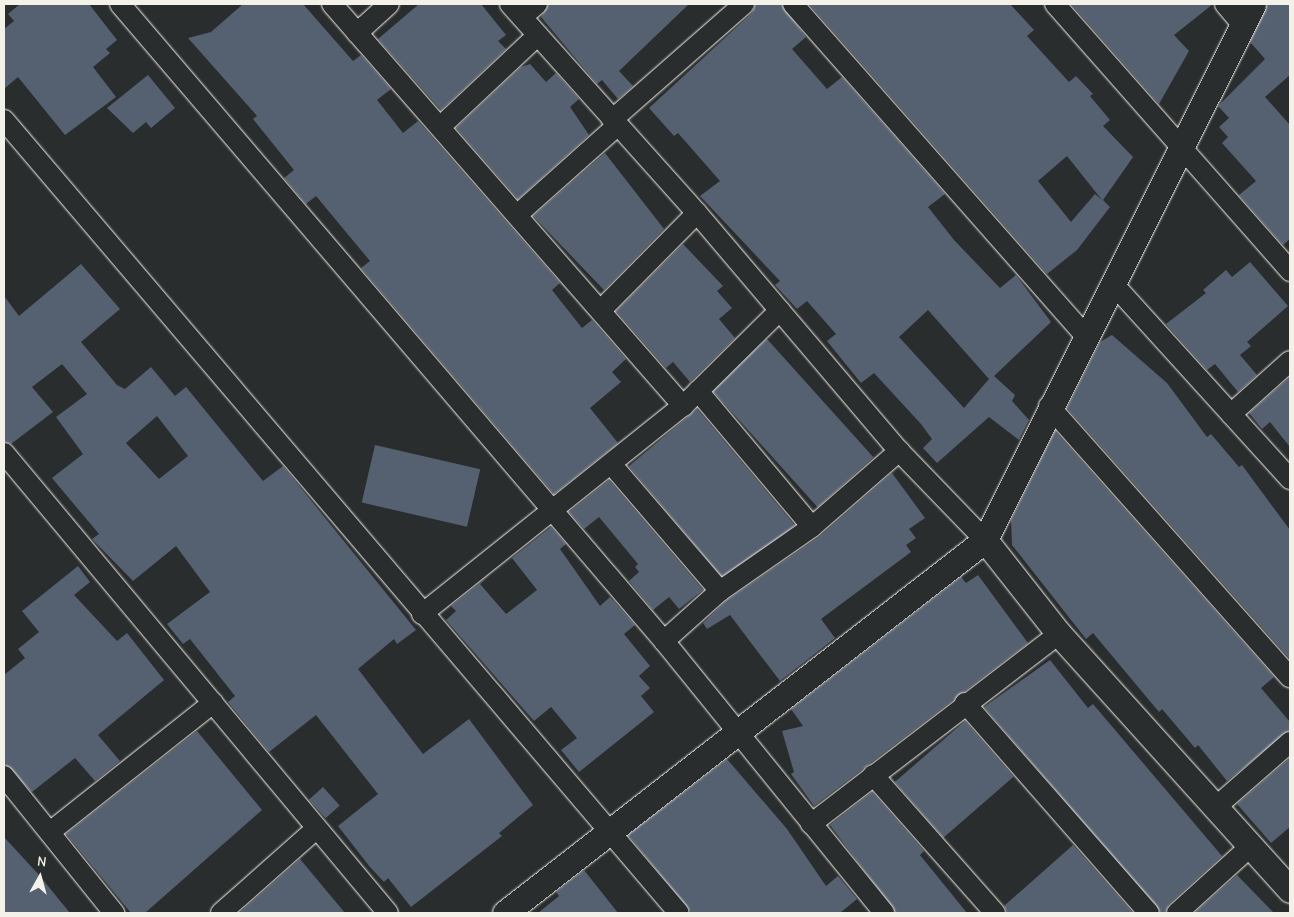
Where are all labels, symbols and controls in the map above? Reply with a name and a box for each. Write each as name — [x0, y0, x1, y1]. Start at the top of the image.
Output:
north arrow — [15, 852, 65, 902]
text: N — [36, 853, 47, 871]

